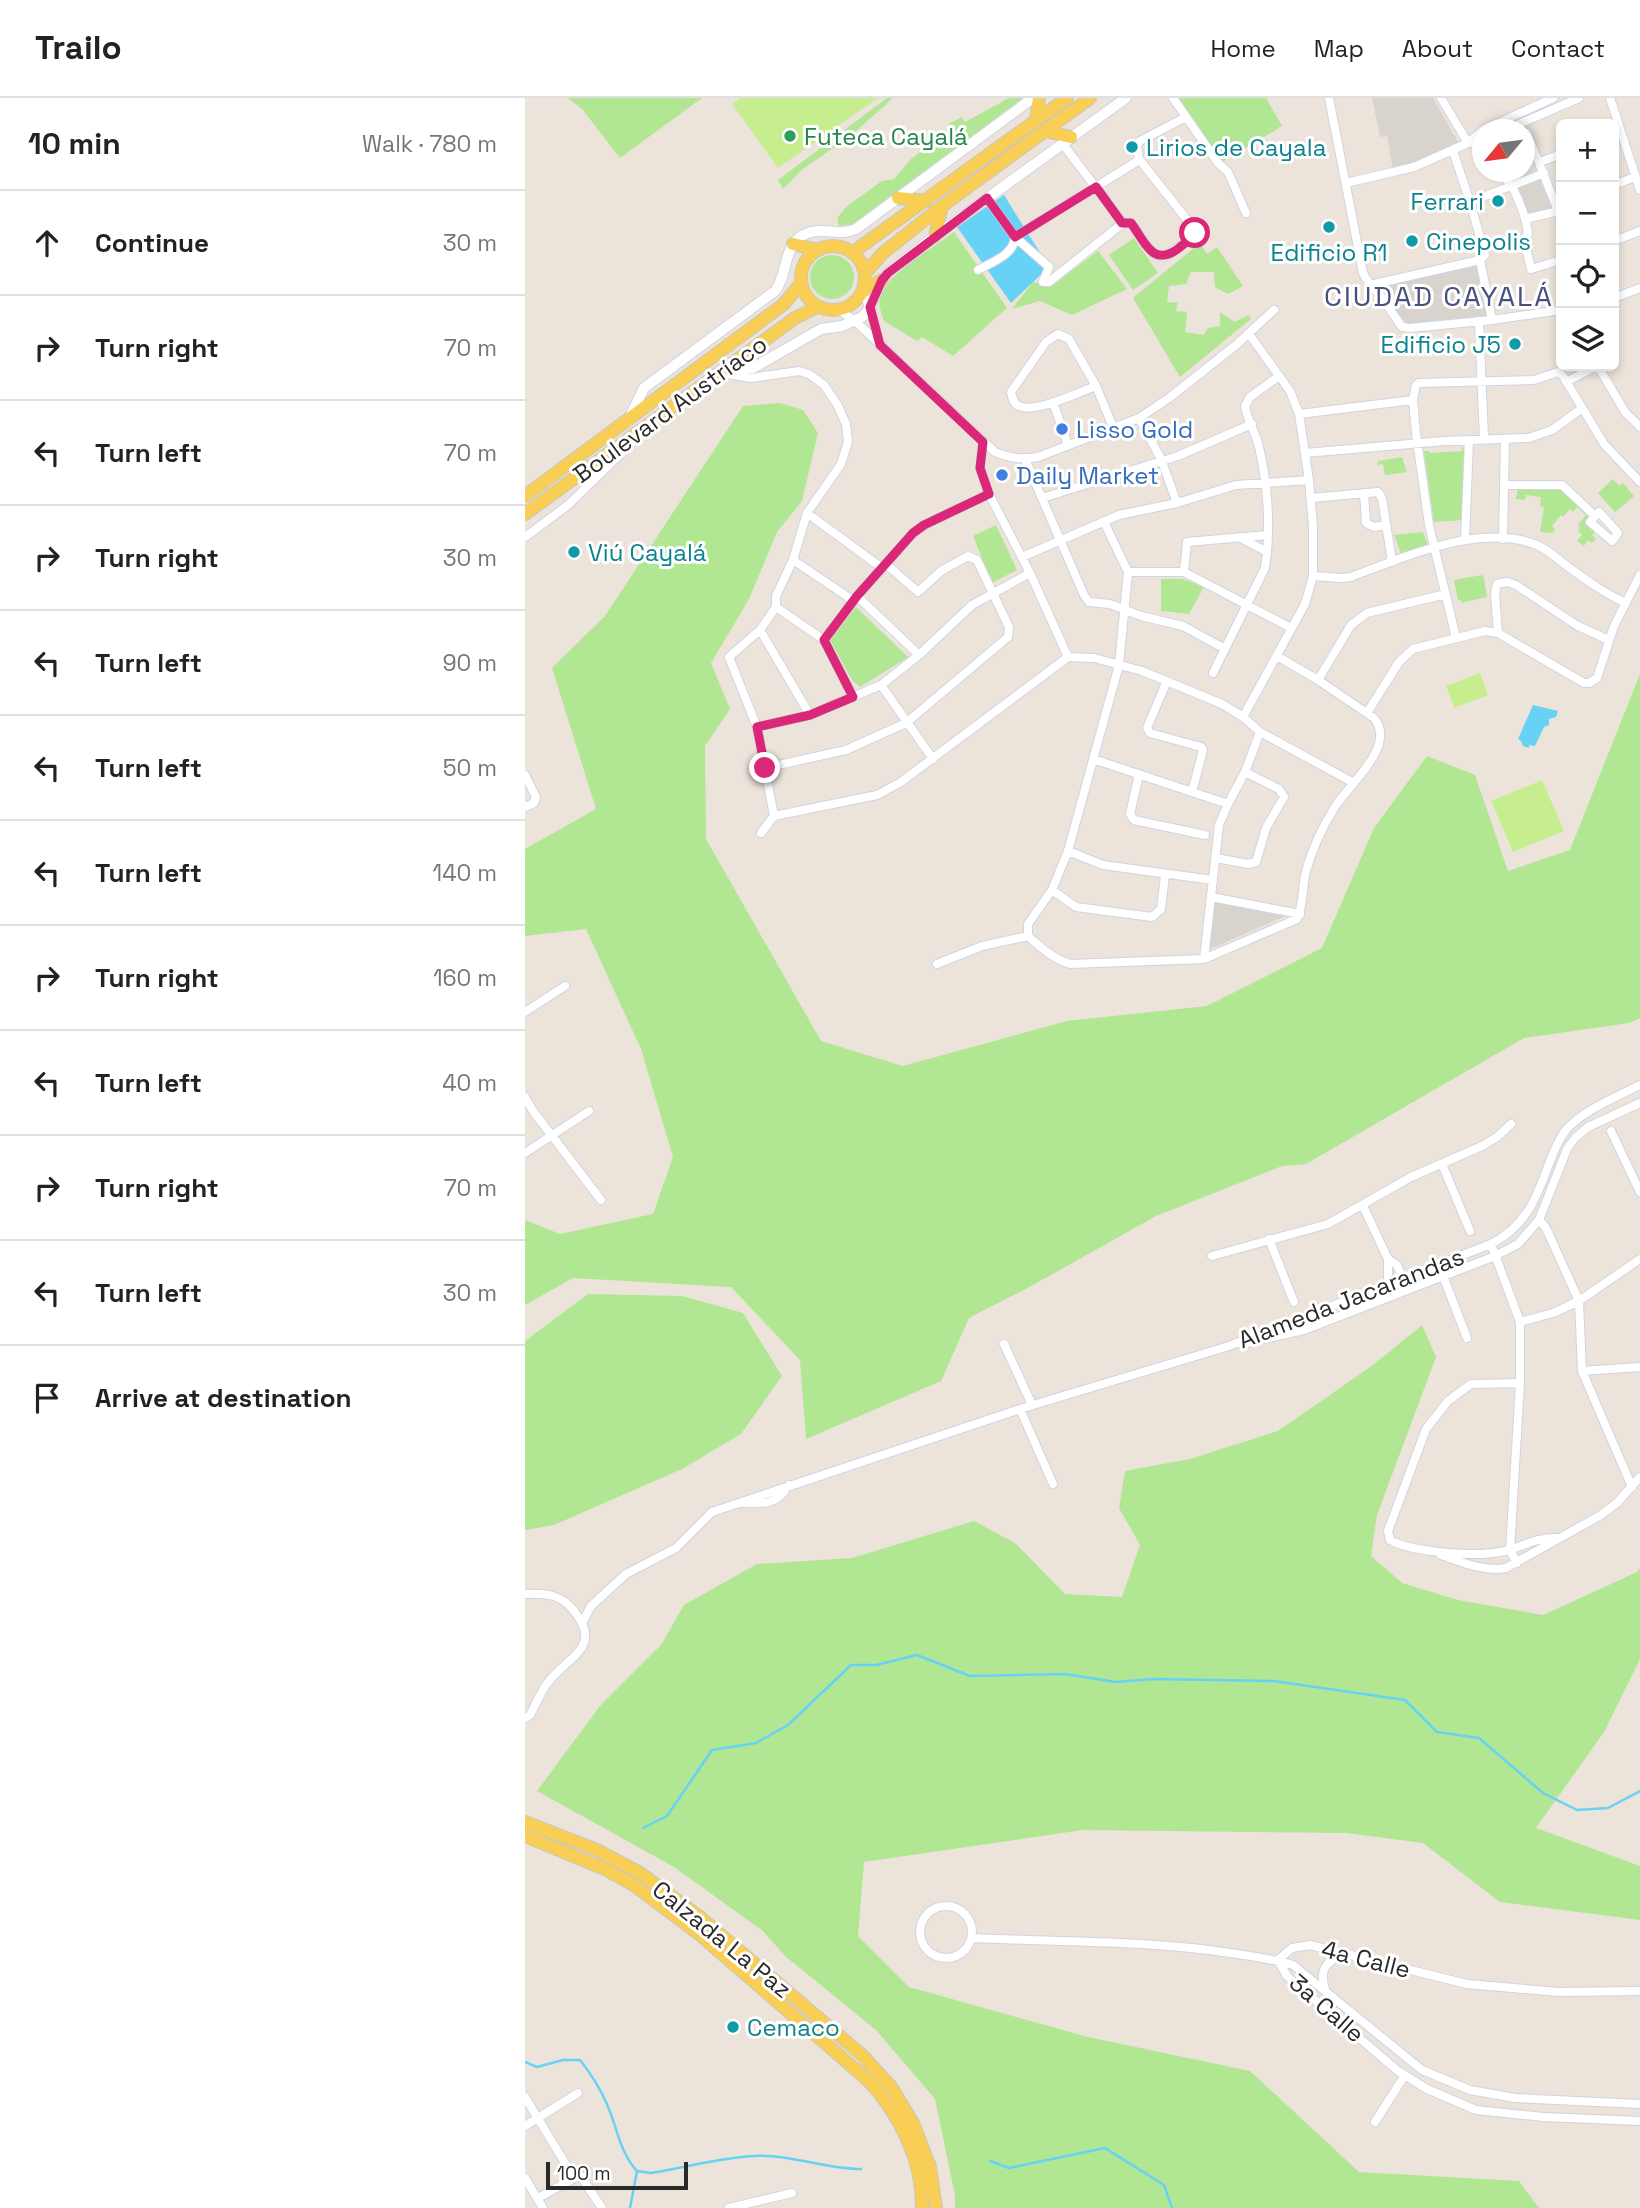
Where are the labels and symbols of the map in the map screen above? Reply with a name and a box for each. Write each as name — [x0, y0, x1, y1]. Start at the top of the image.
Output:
north arrow — [1472, 119, 1535, 182]
place label: Futeca Cayalá — [804, 121, 968, 152]
marker: Futeca Cayalá — [782, 128, 798, 144]
place label: Lirios de Cayala — [1146, 132, 1327, 163]
marker: Lirios de Cayala — [1124, 139, 1140, 155]
place label: Ferrari — [1411, 186, 1484, 217]
marker: Ferrari — [1490, 193, 1506, 209]
route start — [1179, 217, 1210, 248]
marker: Edificio R1 — [1321, 219, 1337, 235]
place label: Cinepolis — [1426, 226, 1531, 257]
marker: Cinepolis — [1404, 233, 1420, 249]
place label: Edificio R1 — [1270, 237, 1388, 268]
district label: CIUDAD CAYALÁ — [1324, 278, 1554, 314]
street label: Boulevard Austríaco — [567, 328, 773, 490]
place label: Edificio J5 — [1380, 329, 1501, 360]
marker: Edificio J5 — [1507, 336, 1523, 352]
place label: Lisso Gold — [1076, 414, 1193, 445]
marker: Lisso Gold — [1054, 421, 1070, 437]
place label: Daily Market — [1016, 460, 1159, 491]
marker: Daily Market — [994, 467, 1010, 483]
place label: Viú Cayalá — [588, 537, 707, 568]
marker: Viú Cayalá — [566, 544, 582, 560]
route end — [749, 752, 780, 783]
street label: Alameda Jacarandas — [1234, 1241, 1468, 1355]
street label: Calzada La Paz — [646, 1873, 798, 2005]
street label: 4a Calle — [1319, 1933, 1413, 1985]
street label: 3a Calle — [1283, 1967, 1371, 2049]
place label: Cemaco — [747, 2012, 840, 2043]
marker: Cemaco — [725, 2019, 741, 2035]
scale bar — [546, 2159, 688, 2191]

